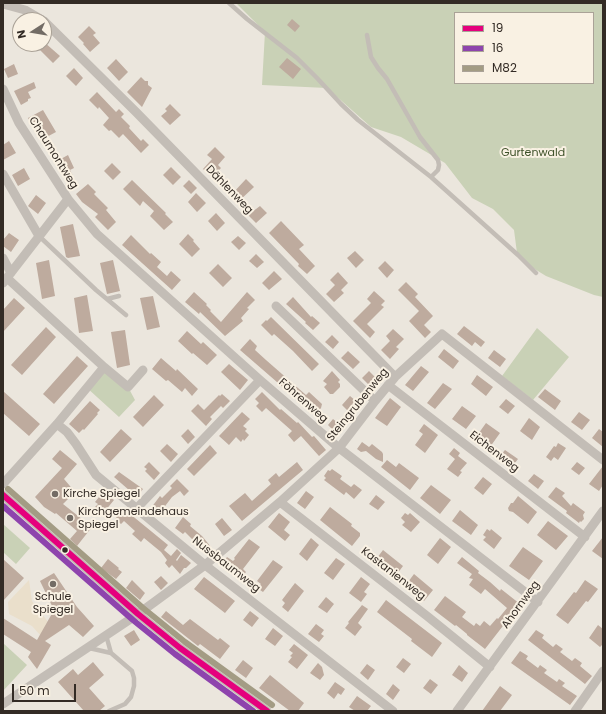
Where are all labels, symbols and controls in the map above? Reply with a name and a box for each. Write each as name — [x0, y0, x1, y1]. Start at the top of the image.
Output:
north arrow — [12, 12, 52, 52]
legend — [454, 12, 594, 84]
text: 19 — [492, 19, 503, 36]
text: N — [13, 29, 30, 40]
text: 16 — [492, 39, 503, 56]
text: M82 — [492, 59, 517, 76]
street label: Chaumontweg — [25, 114, 81, 192]
park label: Gurtenwald — [501, 146, 565, 160]
street label: Dählenweg — [203, 163, 255, 217]
street label: Steingrubenweg — [324, 366, 392, 444]
street label: Föhrenweg — [276, 376, 330, 426]
street label: Eichenweg — [467, 429, 521, 475]
place label: Kirche Spiegel — [63, 487, 140, 501]
marker: Kirche Spiegel — [50, 489, 60, 499]
place label: Kirchgemeindehaus Spiegel — [78, 505, 189, 531]
marker: Kirchgemeindehaus Spiegel — [65, 513, 75, 523]
street label: Nussbaumweg — [189, 534, 263, 596]
unlabelled marker — [60, 545, 70, 555]
street label: Kastanienweg — [358, 545, 428, 603]
marker: Schule Spiegel — [48, 579, 58, 589]
street label: Ahornweg — [499, 579, 543, 631]
place label: Schule Spiegel — [33, 590, 73, 616]
scale bar — [14, 676, 78, 702]
text: 50 m — [19, 682, 50, 699]

